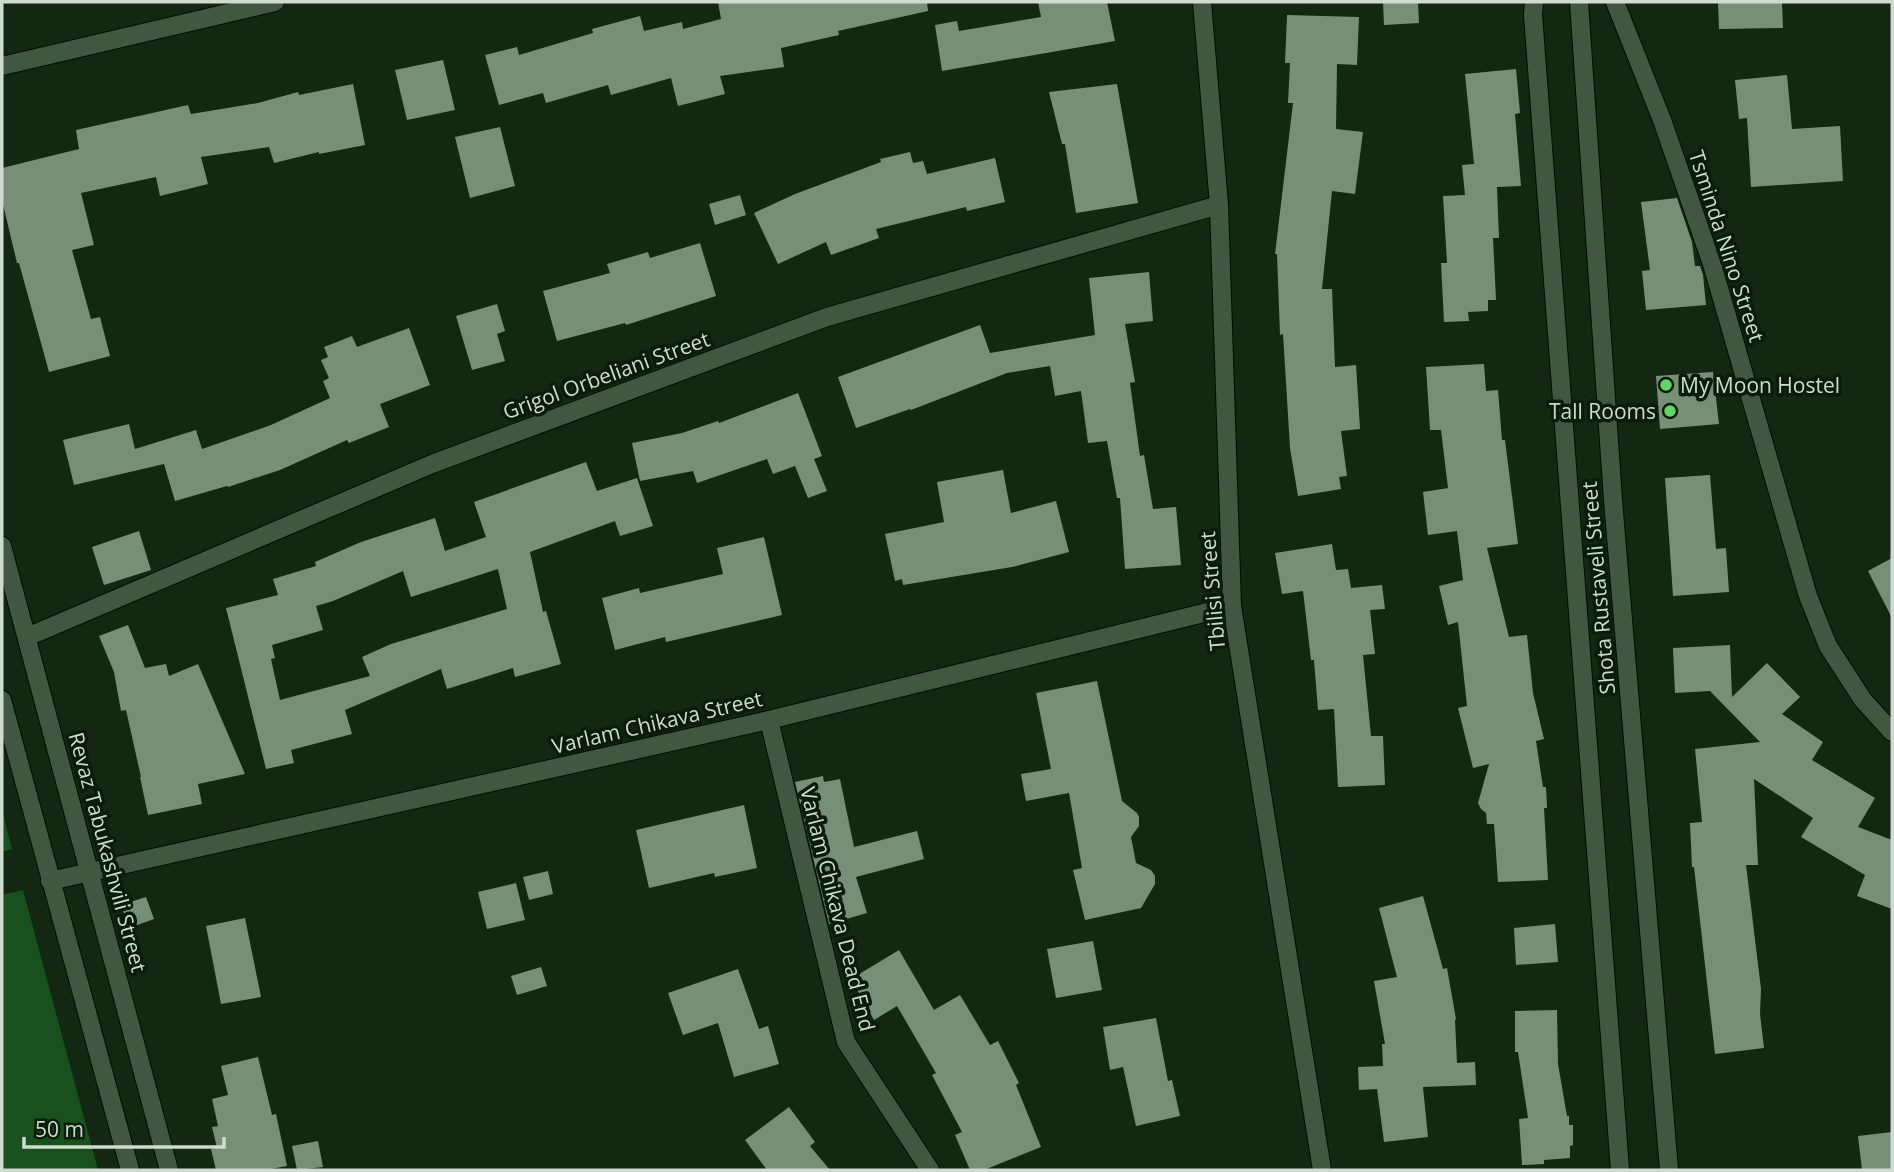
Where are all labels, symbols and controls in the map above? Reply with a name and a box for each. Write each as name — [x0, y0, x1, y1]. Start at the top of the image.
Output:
street label: Tsminda Nino Street — [1683, 147, 1771, 345]
street label: Grigol Orbeliani Street — [499, 325, 713, 425]
place label: My Moon Hostel — [1680, 371, 1840, 399]
marker: My Moon Hostel — [1658, 377, 1674, 393]
place label: Tall Rooms — [1549, 397, 1656, 425]
marker: Tall Rooms — [1662, 403, 1678, 419]
street label: Shota Rustaveli Street — [1575, 480, 1621, 696]
street label: Tbilisi Street — [1193, 530, 1231, 652]
street label: Varlam Chikava Street — [549, 684, 765, 760]
street label: Revaz Tabukashvili Street — [62, 729, 154, 975]
street label: Varlam Chikava Dead End — [794, 784, 882, 1034]
scale bar — [24, 1106, 224, 1150]
text: 50 m — [35, 1115, 84, 1143]

